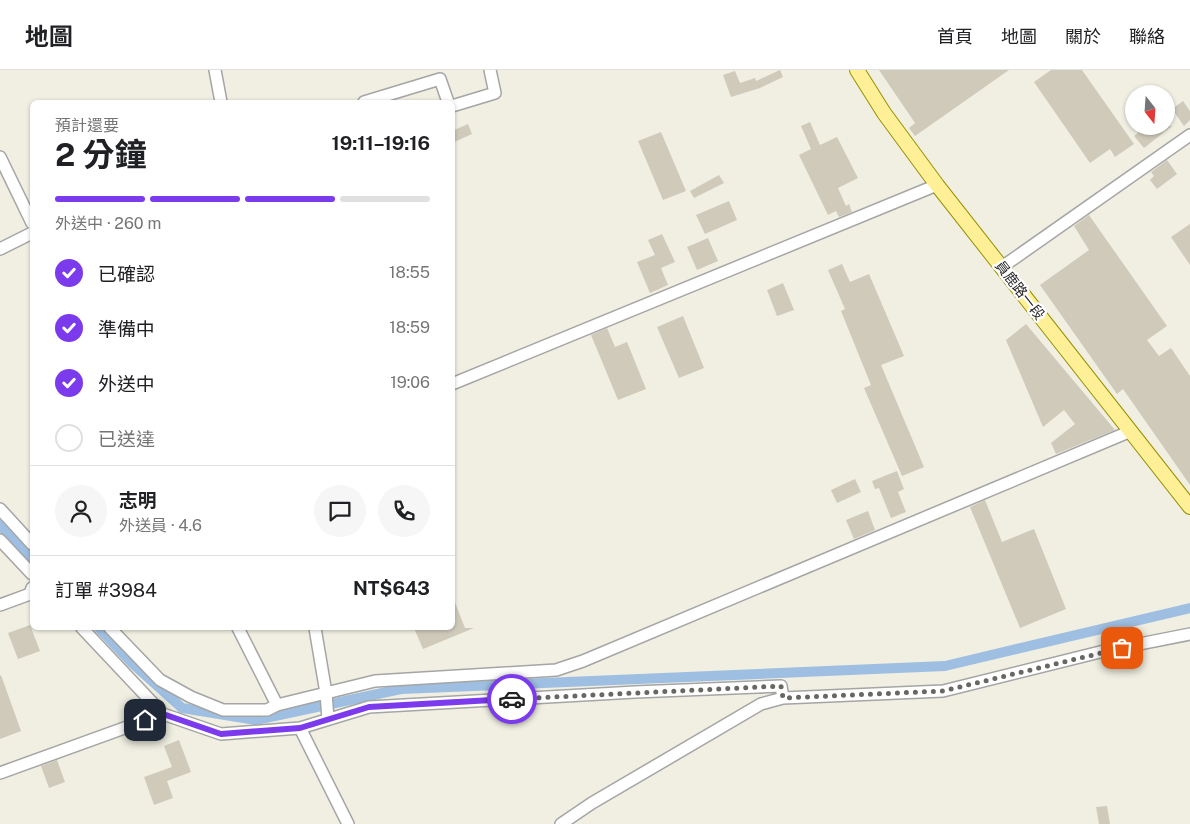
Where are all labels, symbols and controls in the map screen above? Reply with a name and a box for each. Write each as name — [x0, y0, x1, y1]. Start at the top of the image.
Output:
text: 地圖 — [25, 22, 73, 50]
text: 首頁 — [937, 26, 973, 47]
text: 地圖 — [1001, 26, 1037, 47]
text: 關於 — [1065, 26, 1101, 47]
text: 聯絡 — [1129, 26, 1165, 47]
north arrow — [1125, 85, 1175, 135]
map controls — [1125, 85, 1175, 135]
text: 預計還要 — [55, 116, 119, 135]
text: 19:11–19:16 — [332, 132, 430, 154]
text: 2 分鐘 — [55, 136, 147, 173]
text: 外送中 · 260 m — [55, 214, 161, 233]
street label: 員鹿路一段 — [992, 257, 1048, 323]
icon: check — [55, 259, 83, 287]
text: 已確認 — [98, 263, 155, 285]
text: 18:55 — [389, 263, 430, 282]
icon: check — [55, 314, 83, 342]
text: 準備中 — [98, 318, 155, 340]
text: 18:59 — [389, 318, 430, 337]
icon: check — [55, 369, 83, 397]
text: 外送中 — [98, 373, 155, 395]
text: 19:06 — [390, 373, 430, 392]
text: 已送達 — [98, 428, 155, 450]
button: person — [55, 485, 107, 537]
button: chat — [314, 485, 366, 537]
button: phone — [378, 485, 430, 537]
text: 志明 — [119, 489, 157, 511]
text: 外送員 · 4.6 — [119, 516, 202, 535]
text: NT$643 — [353, 577, 430, 599]
text: 訂單 #3984 — [55, 579, 157, 601]
pin — [1101, 627, 1143, 669]
icon: bag — [1108, 634, 1136, 662]
courier — [487, 674, 537, 724]
icon: car — [498, 685, 526, 713]
pin — [124, 699, 166, 741]
icon: home — [131, 706, 159, 734]

